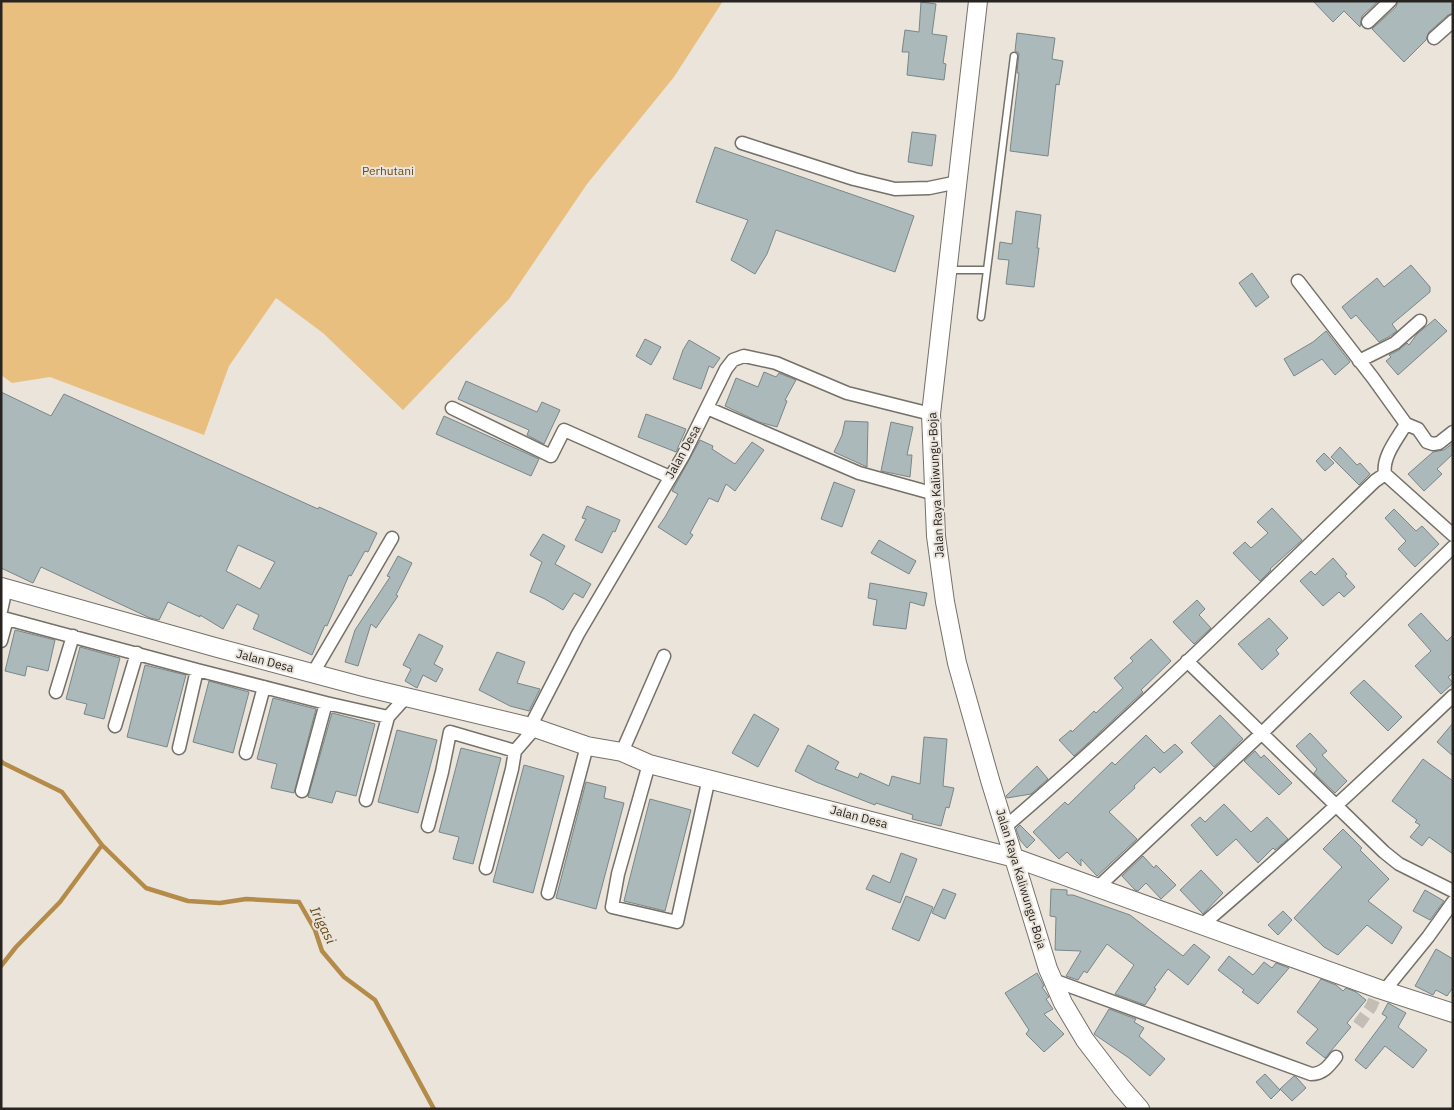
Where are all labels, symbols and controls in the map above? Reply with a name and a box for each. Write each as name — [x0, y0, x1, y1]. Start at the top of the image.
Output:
park label: Perhutani — [362, 163, 414, 178]
street label: Jalan Raya Kaliwungu-Boja — [924, 411, 947, 558]
street label: Jalan Desa — [662, 422, 704, 481]
street label: Jalan Desa — [235, 646, 296, 676]
street label: Jalan Desa — [829, 802, 890, 832]
street label: Jalan Raya Kaliwungu-Boja — [993, 807, 1050, 951]
water label: Irigasi — [306, 903, 340, 947]

